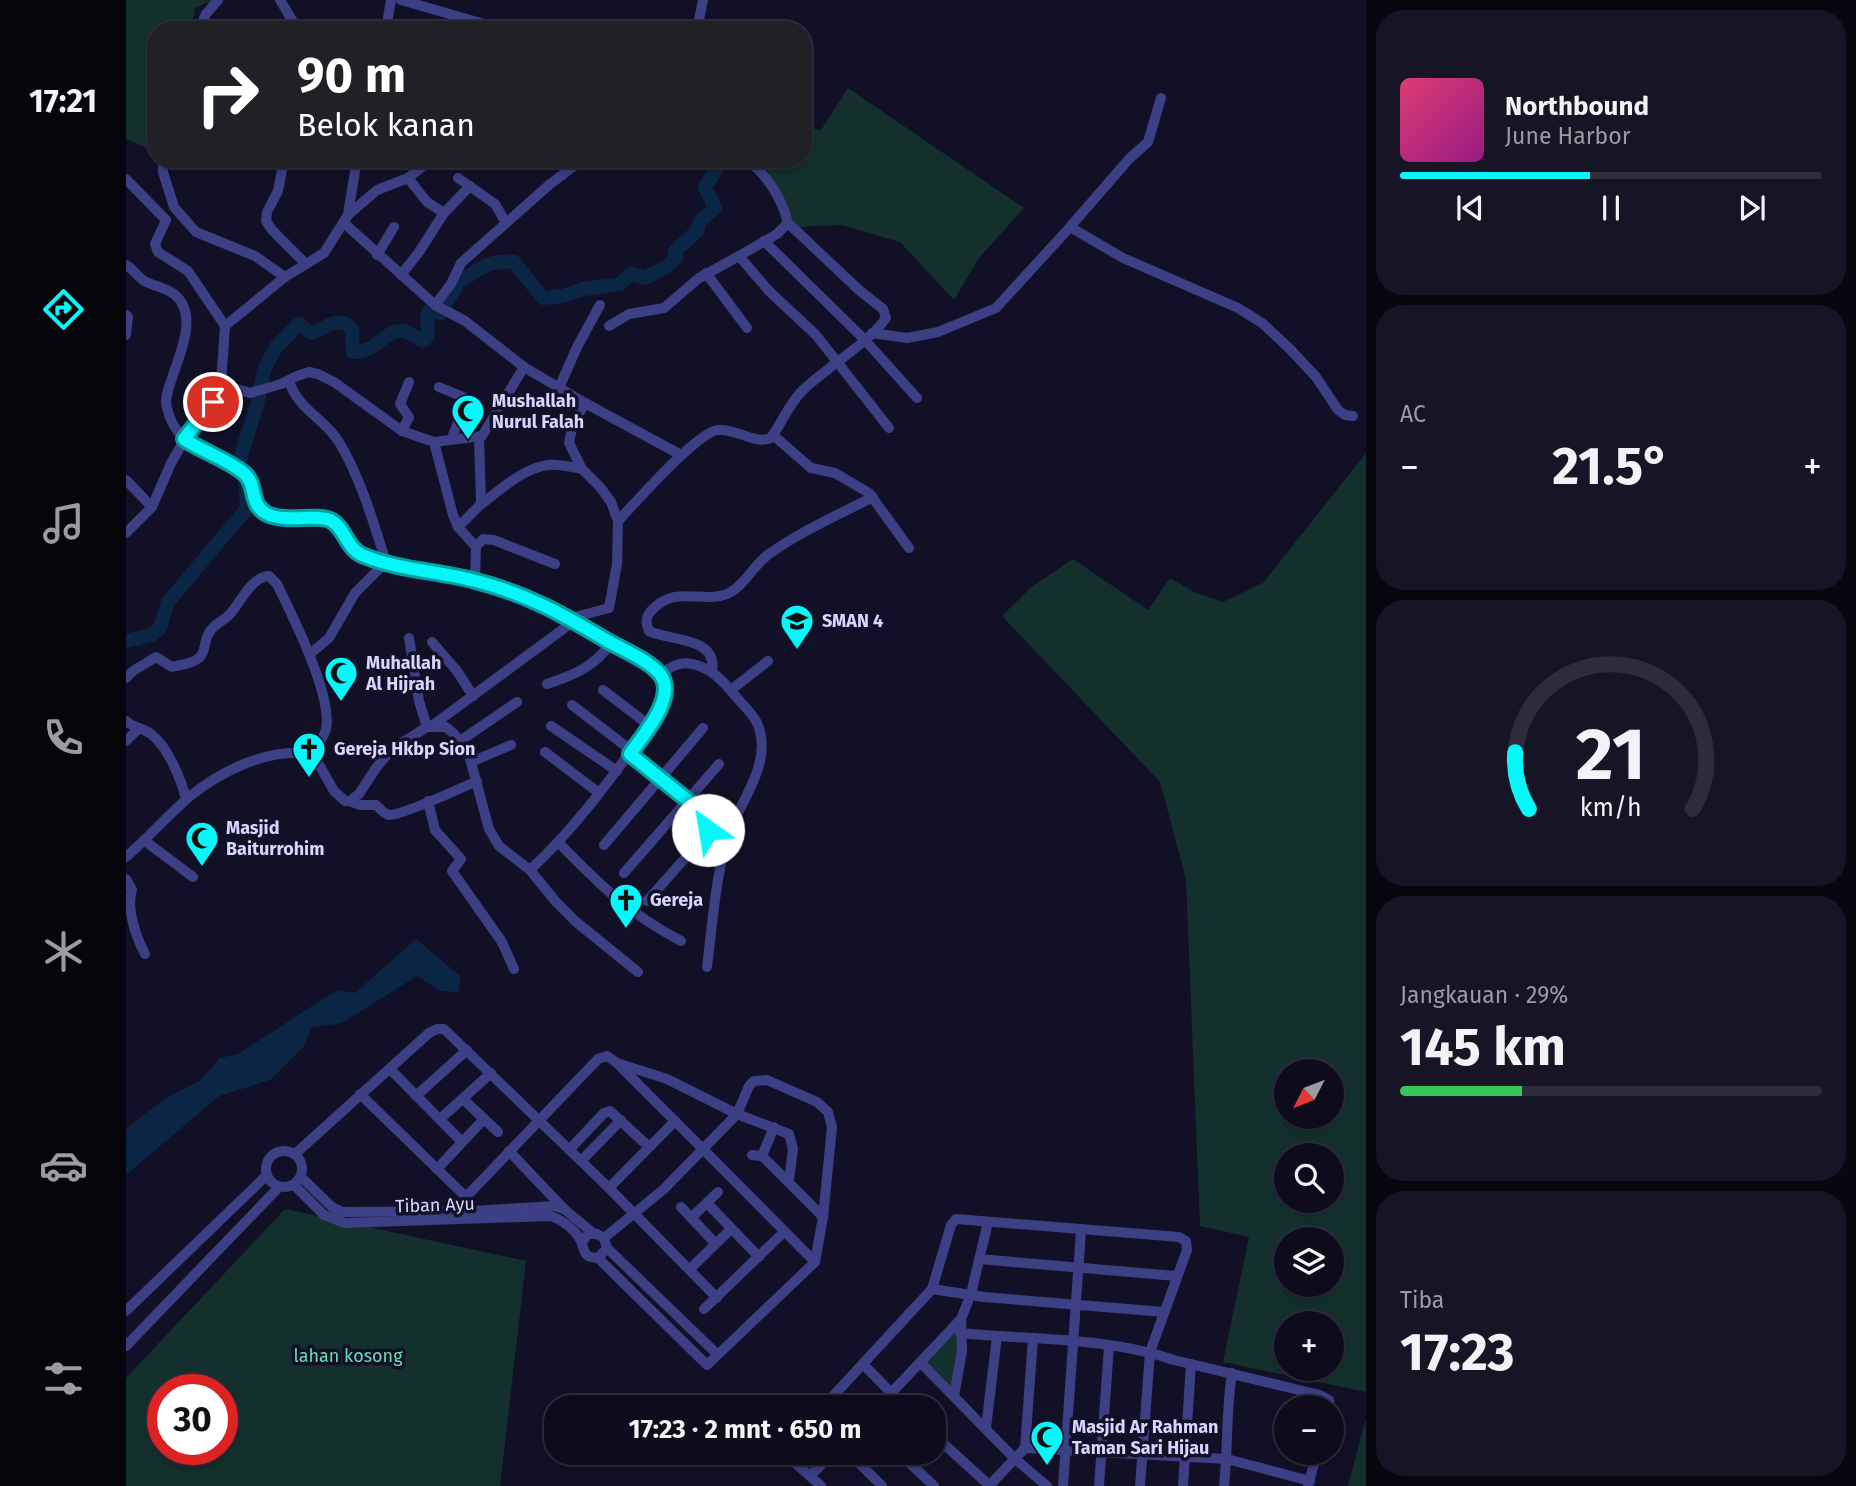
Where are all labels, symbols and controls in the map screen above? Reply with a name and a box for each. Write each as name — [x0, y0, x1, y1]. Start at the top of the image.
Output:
text: 90 m — [297, 46, 406, 105]
icon: right — [182, 49, 273, 140]
text: 17:21 — [29, 82, 97, 120]
text: Northbound — [1505, 91, 1649, 122]
text: Belok kanan — [297, 106, 475, 144]
text: June Harbor — [1505, 122, 1631, 150]
icon: previous — [1451, 189, 1489, 227]
icon: pause — [1592, 189, 1630, 227]
icon: next — [1733, 189, 1771, 227]
icon: directions — [39, 285, 88, 334]
pin — [183, 372, 243, 432]
icon: arrive — [194, 383, 232, 421]
place label: Mushallah Nurul Falah — [492, 390, 584, 433]
mosque icon: Mushallah Nurul Falah — [449, 392, 487, 441]
text: AC — [1400, 400, 1426, 428]
text: 21.5° — [1552, 435, 1670, 498]
text: − — [1400, 444, 1419, 490]
text: + — [1803, 444, 1822, 490]
icon: music — [39, 499, 88, 548]
school or university icon: SMAN 4 — [778, 602, 816, 651]
place label: SMAN 4 — [822, 610, 883, 632]
place label: Muhallah Al Hijrah — [365, 652, 441, 695]
mosque icon: Muhallah Al Hijrah — [322, 654, 360, 703]
text: 21 — [1576, 711, 1646, 798]
icon: phone — [39, 713, 88, 762]
church icon: Gereja Hkbp Sion — [290, 730, 328, 779]
place label: Gereja Hkbp Sion — [334, 738, 475, 760]
position arrow — [671, 793, 745, 867]
text: km/h — [1580, 793, 1642, 823]
place label: Masjid Baiturrohim — [226, 817, 324, 860]
mosque icon: Masjid Baiturrohim — [183, 819, 221, 868]
church icon: Gereja — [607, 881, 645, 930]
place label: Gereja — [650, 889, 703, 911]
icon: climate — [39, 927, 88, 976]
text: Jangkauan · 29% — [1400, 981, 1568, 1009]
text: 145 km — [1400, 1016, 1566, 1079]
north arrow — [1274, 1059, 1344, 1129]
map controls — [1274, 1059, 1344, 1465]
icon: car — [39, 1141, 88, 1190]
button: search — [1274, 1143, 1344, 1213]
street label: Tiban Ayu — [395, 1193, 475, 1217]
button: layers — [1274, 1227, 1344, 1297]
text: Tiba — [1400, 1286, 1444, 1314]
button: + — [1274, 1311, 1344, 1381]
text: 17:23 — [1400, 1321, 1515, 1384]
park label: lahan kosong — [293, 1345, 403, 1367]
icon: filters — [39, 1354, 88, 1403]
speed limit sign: 30 — [147, 1374, 238, 1465]
button: − — [1274, 1395, 1344, 1465]
text: 17:23 · 2 mnt · 650 m — [629, 1414, 861, 1445]
place label: Masjid Ar Rahman Taman Sari Hijau — [1072, 1416, 1218, 1459]
mosque icon: Masjid Ar Rahman Taman Sari Hijau — [1028, 1418, 1066, 1467]

